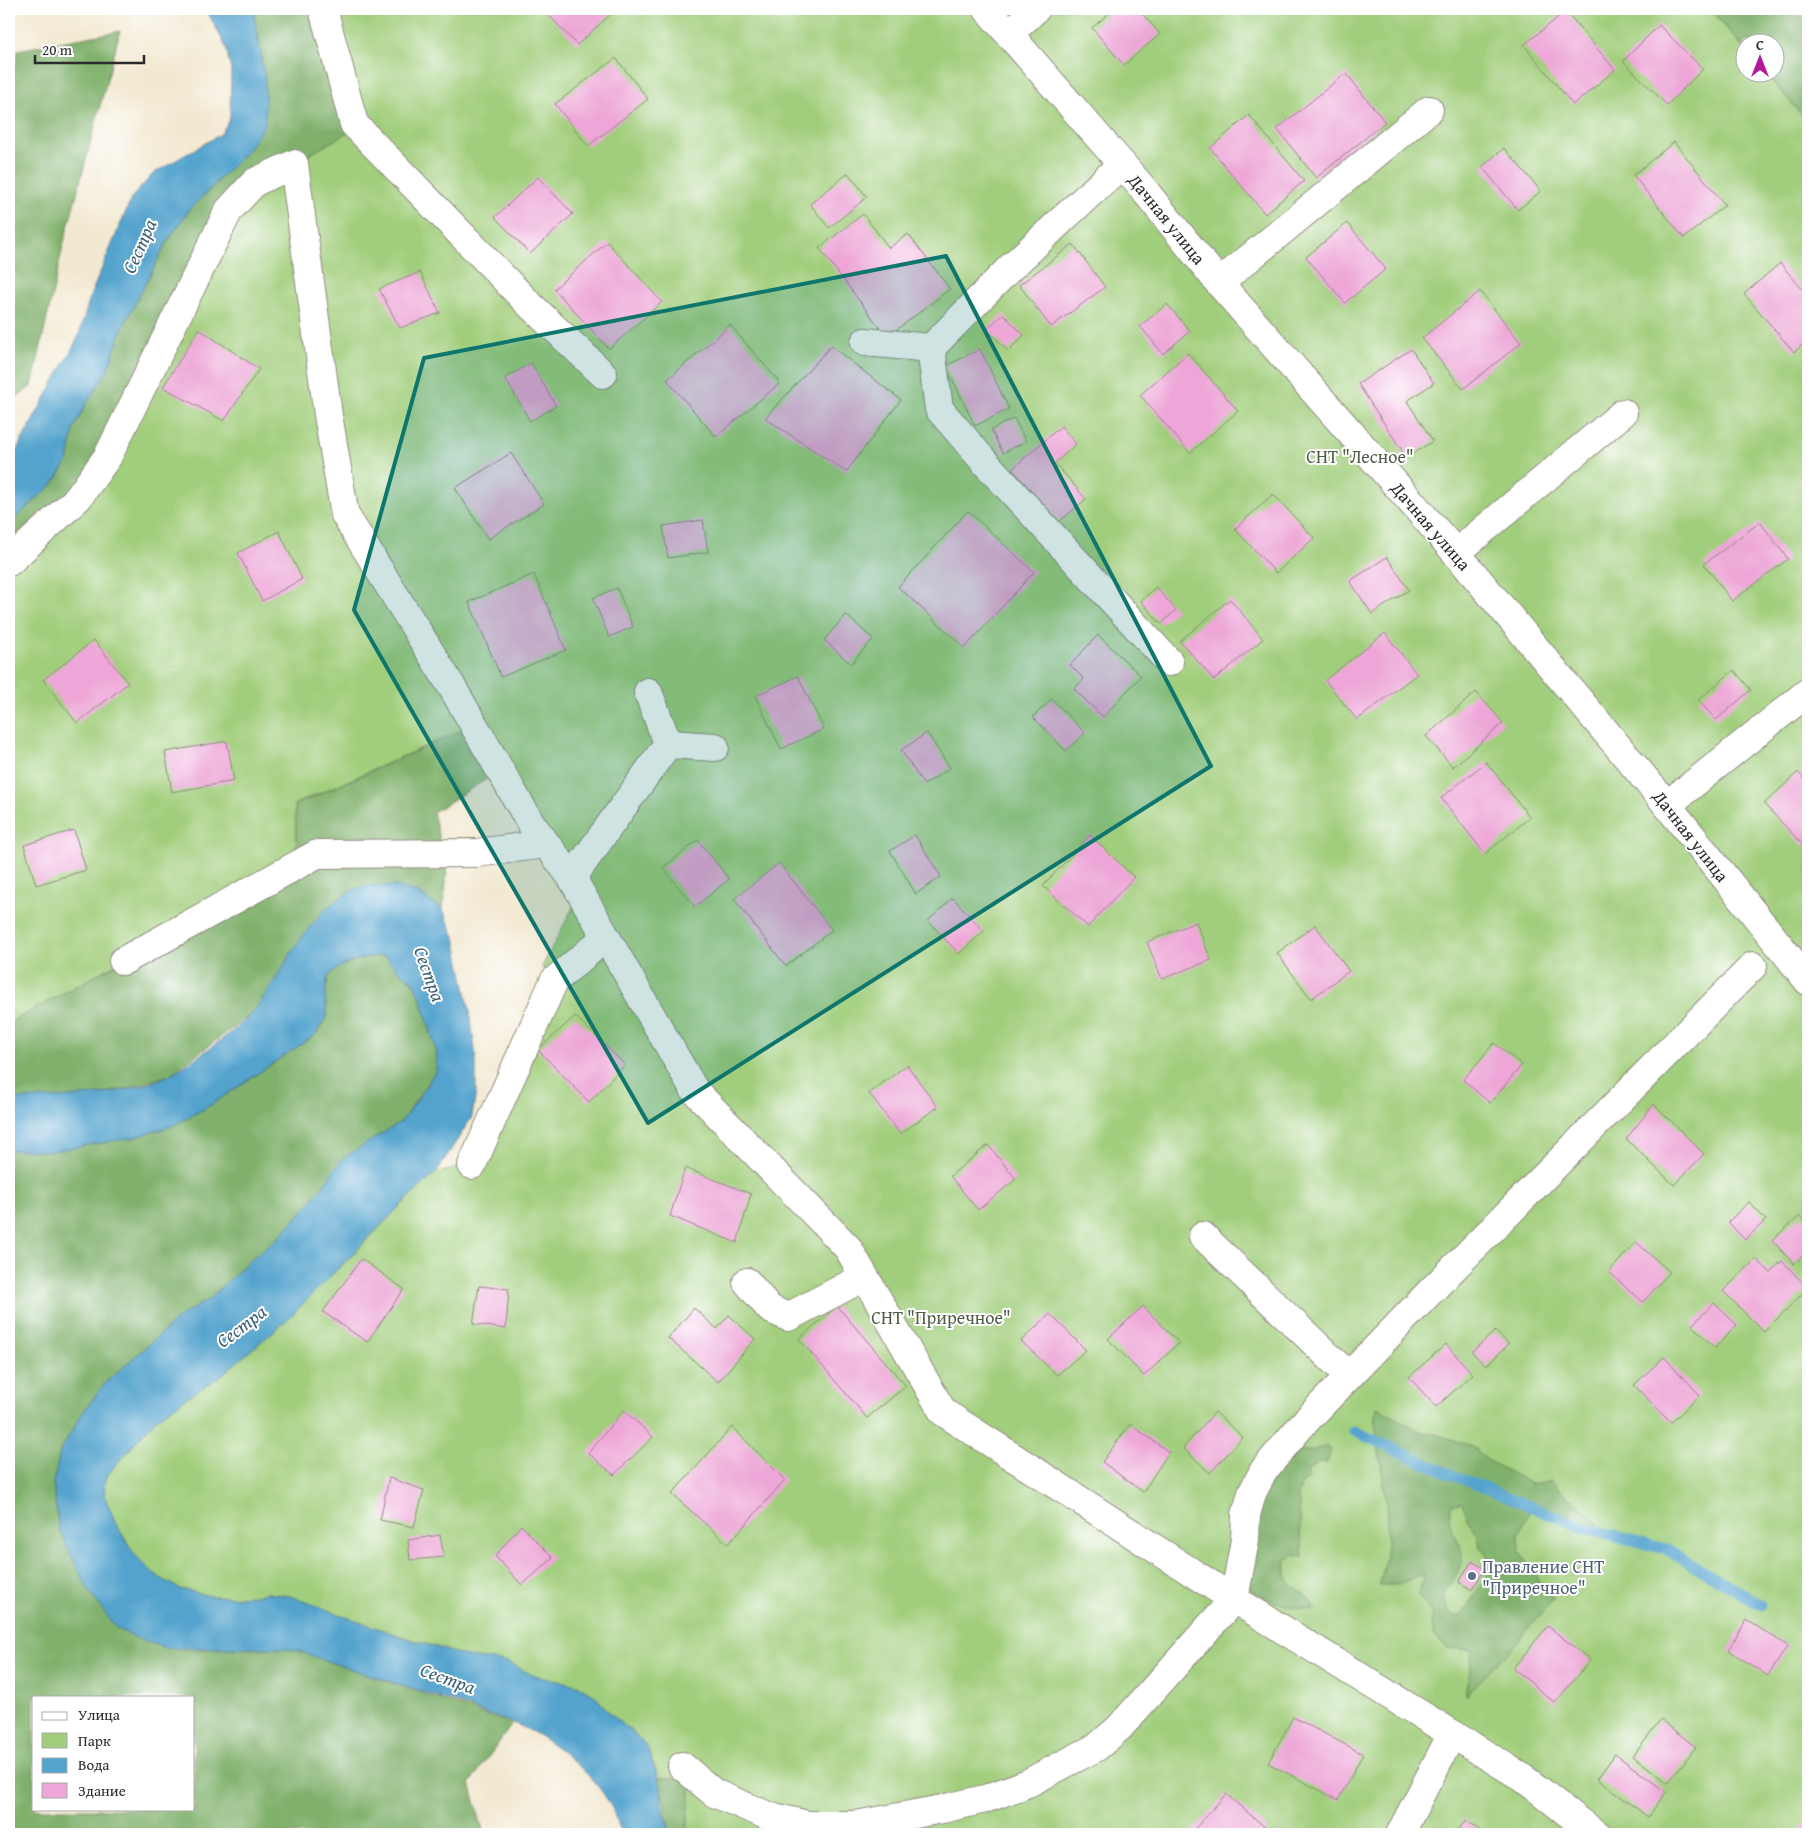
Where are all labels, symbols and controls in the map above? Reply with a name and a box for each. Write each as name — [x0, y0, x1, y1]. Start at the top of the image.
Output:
scale bar — [35, 32, 144, 64]
north arrow — [1734, 32, 1784, 82]
text: С — [1756, 35, 1764, 55]
text: 20 m — [42, 39, 73, 60]
street label: Дачная улица — [1121, 167, 1212, 271]
water label: Сестра — [115, 214, 163, 278]
park label: СНТ "Лесное" — [1306, 443, 1414, 470]
street label: Дачная улица — [1384, 475, 1478, 577]
street label: Дачная улица — [1646, 783, 1736, 888]
water label: Сестра — [407, 943, 453, 1006]
water label: Сестра — [210, 1298, 272, 1354]
park label: СНТ "Приречное" — [871, 1304, 1011, 1331]
place label: Правление СНТ "Приречное" — [1482, 1553, 1604, 1601]
marker: Правление СНТ "Приречное" — [1466, 1570, 1478, 1582]
water label: Сестра — [417, 1655, 480, 1701]
legend — [32, 1696, 195, 1810]
text: Улица — [78, 1704, 121, 1725]
text: Парк — [78, 1730, 111, 1751]
text: Вода — [78, 1754, 110, 1775]
text: Здание — [78, 1780, 126, 1801]

